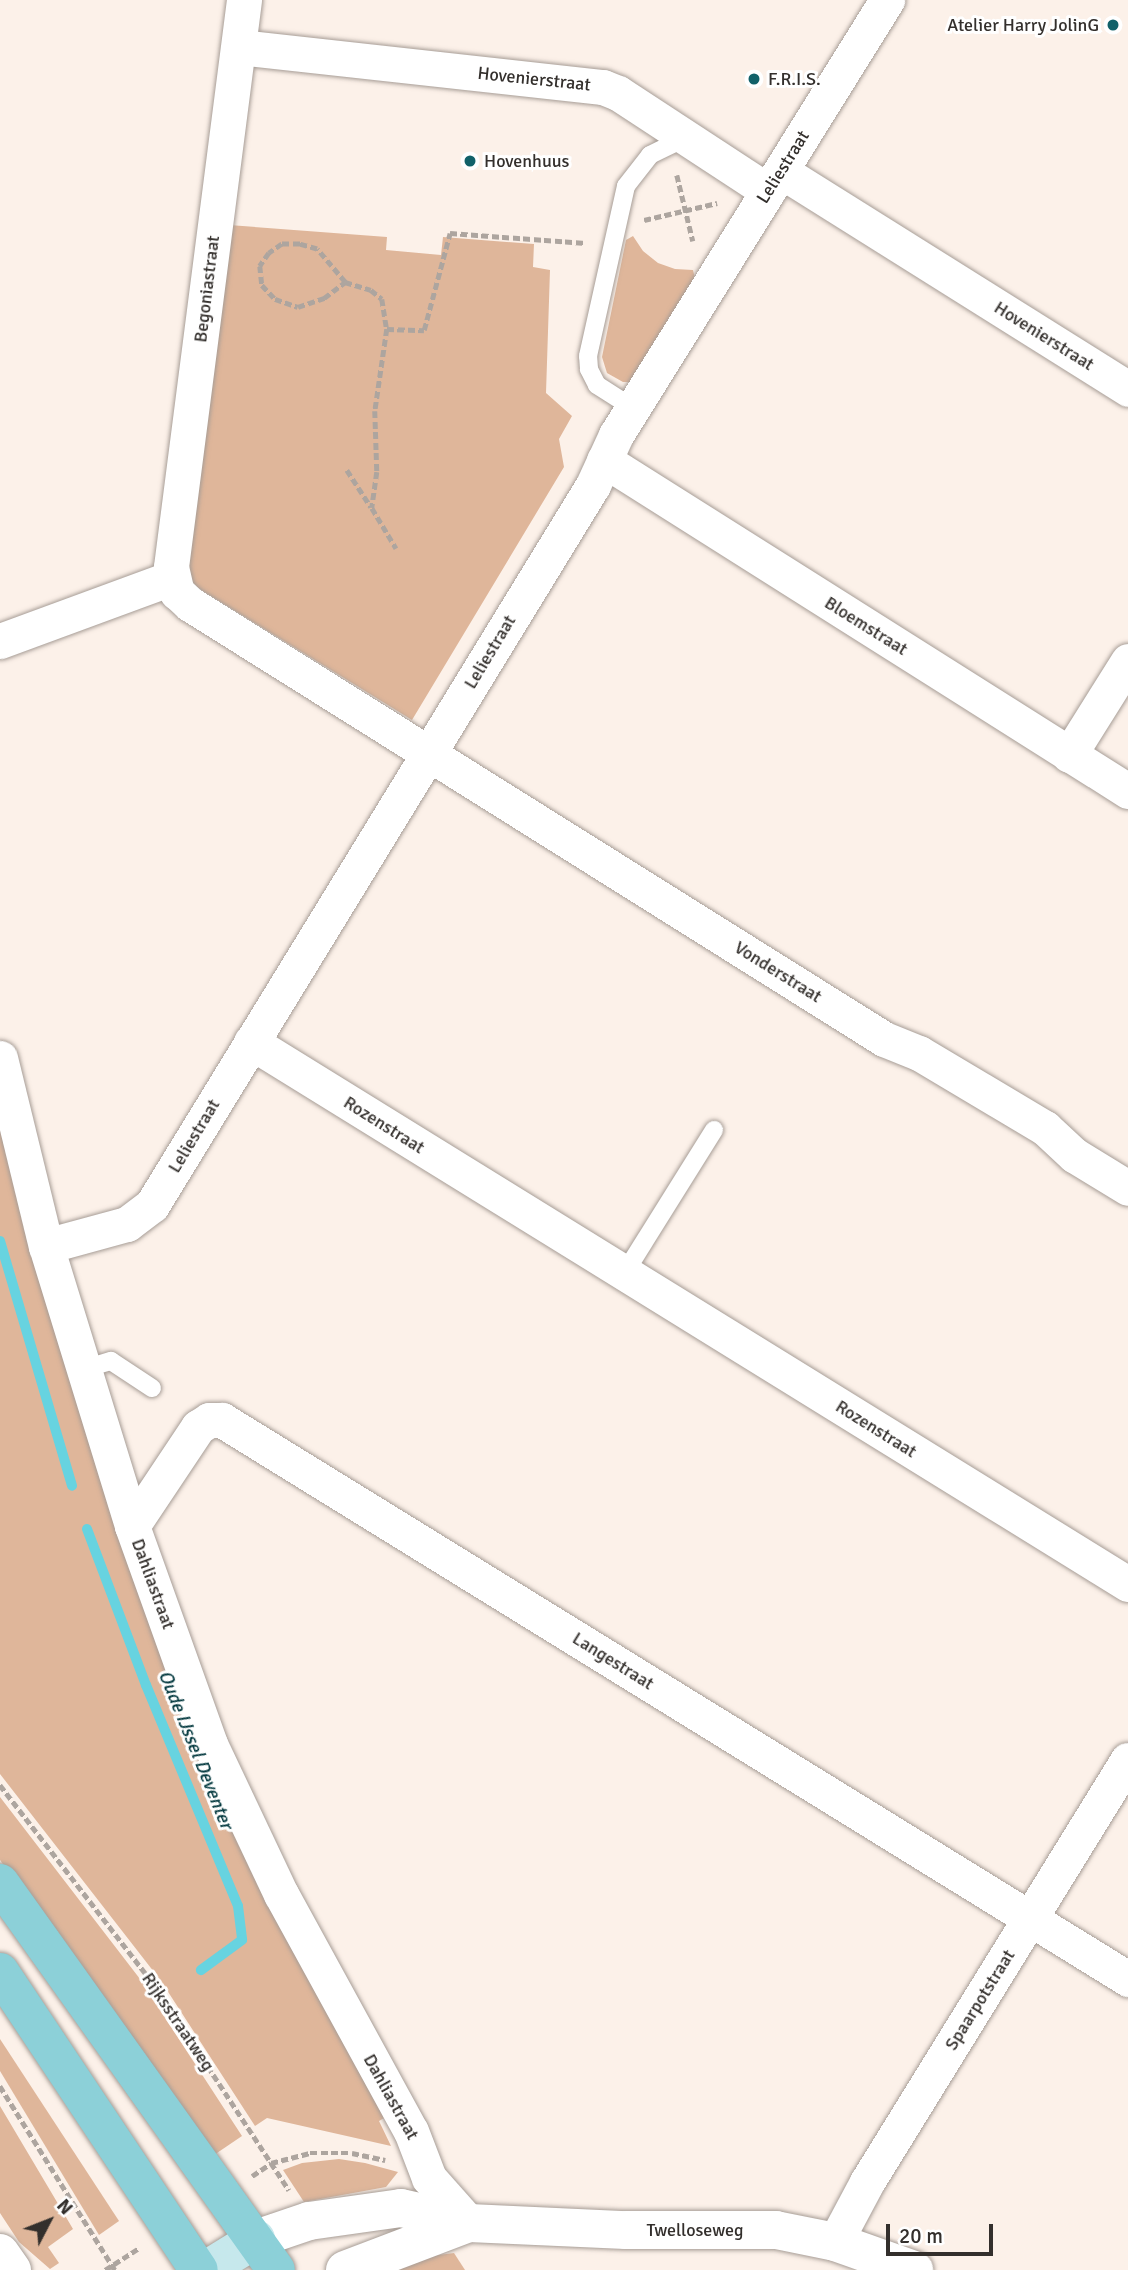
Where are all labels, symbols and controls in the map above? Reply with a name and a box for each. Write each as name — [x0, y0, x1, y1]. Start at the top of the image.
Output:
place label: Atelier Harry JolinG — [947, 14, 1099, 36]
marker: Atelier Harry JolinG — [1105, 17, 1121, 33]
street label: Hovenierstraat — [476, 62, 592, 96]
place label: F.R.I.S. — [768, 68, 821, 90]
marker: F.R.I.S. — [746, 71, 762, 87]
street label: Leliestraat — [752, 126, 814, 208]
place label: Hovenhuus — [484, 150, 569, 172]
marker: Hovenhuus — [462, 153, 478, 169]
street label: Begoniastraat — [190, 234, 224, 344]
street label: Hovenierstraat — [990, 297, 1098, 375]
street label: Bloemstraat — [821, 592, 911, 660]
street label: Leliestraat — [460, 611, 520, 693]
street label: Vonderstraat — [730, 937, 826, 1007]
street label: Rozenstraat — [340, 1092, 428, 1158]
street label: Leliestraat — [164, 1095, 224, 1177]
street label: Rozenstraat — [832, 1396, 920, 1462]
street label: Dahliastraat — [127, 1536, 179, 1632]
street label: Langestraat — [568, 1628, 658, 1694]
water label: Oude IJssel Deventer — [153, 1667, 237, 1833]
street label: Spaarpotstraat — [941, 1946, 1019, 2054]
street label: Rijksstraatweg — [137, 1969, 219, 2075]
street label: Dahliastraat — [359, 2050, 423, 2144]
north arrow — [14, 2186, 84, 2256]
text: N — [51, 2194, 78, 2220]
scale bar — [890, 2210, 997, 2254]
street label: Twelloseweg — [647, 2219, 743, 2241]
text: 20 m — [899, 2223, 943, 2249]

